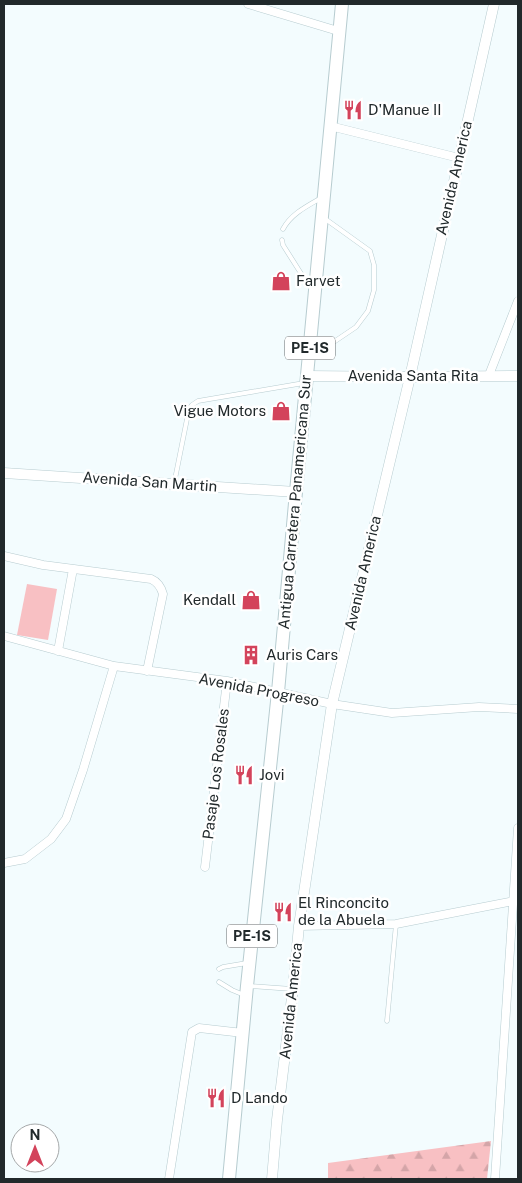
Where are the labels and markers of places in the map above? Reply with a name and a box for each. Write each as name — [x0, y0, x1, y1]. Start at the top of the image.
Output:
restaurant icon: D'Manue II — [342, 99, 364, 121]
place label: D'Manue II — [368, 101, 442, 118]
shop icon: Farvet — [270, 270, 292, 292]
place label: Farvet — [296, 272, 341, 289]
shop icon: Vigue Motors — [270, 400, 292, 422]
place label: Vigue Motors — [174, 402, 266, 419]
shop icon: Kendall — [240, 589, 262, 611]
place label: Kendall — [183, 591, 236, 608]
building icon: Auris Cars — [240, 644, 262, 666]
place label: Auris Cars — [266, 646, 338, 663]
restaurant icon: Jovi — [233, 764, 255, 786]
place label: Jovi — [259, 766, 284, 783]
place label: El Rinconcito de la Abuela — [298, 894, 389, 928]
restaurant icon: El Rinconcito de la Abuela — [272, 901, 294, 923]
restaurant icon: D Lando — [205, 1087, 227, 1109]
place label: D Lando — [231, 1089, 288, 1106]

